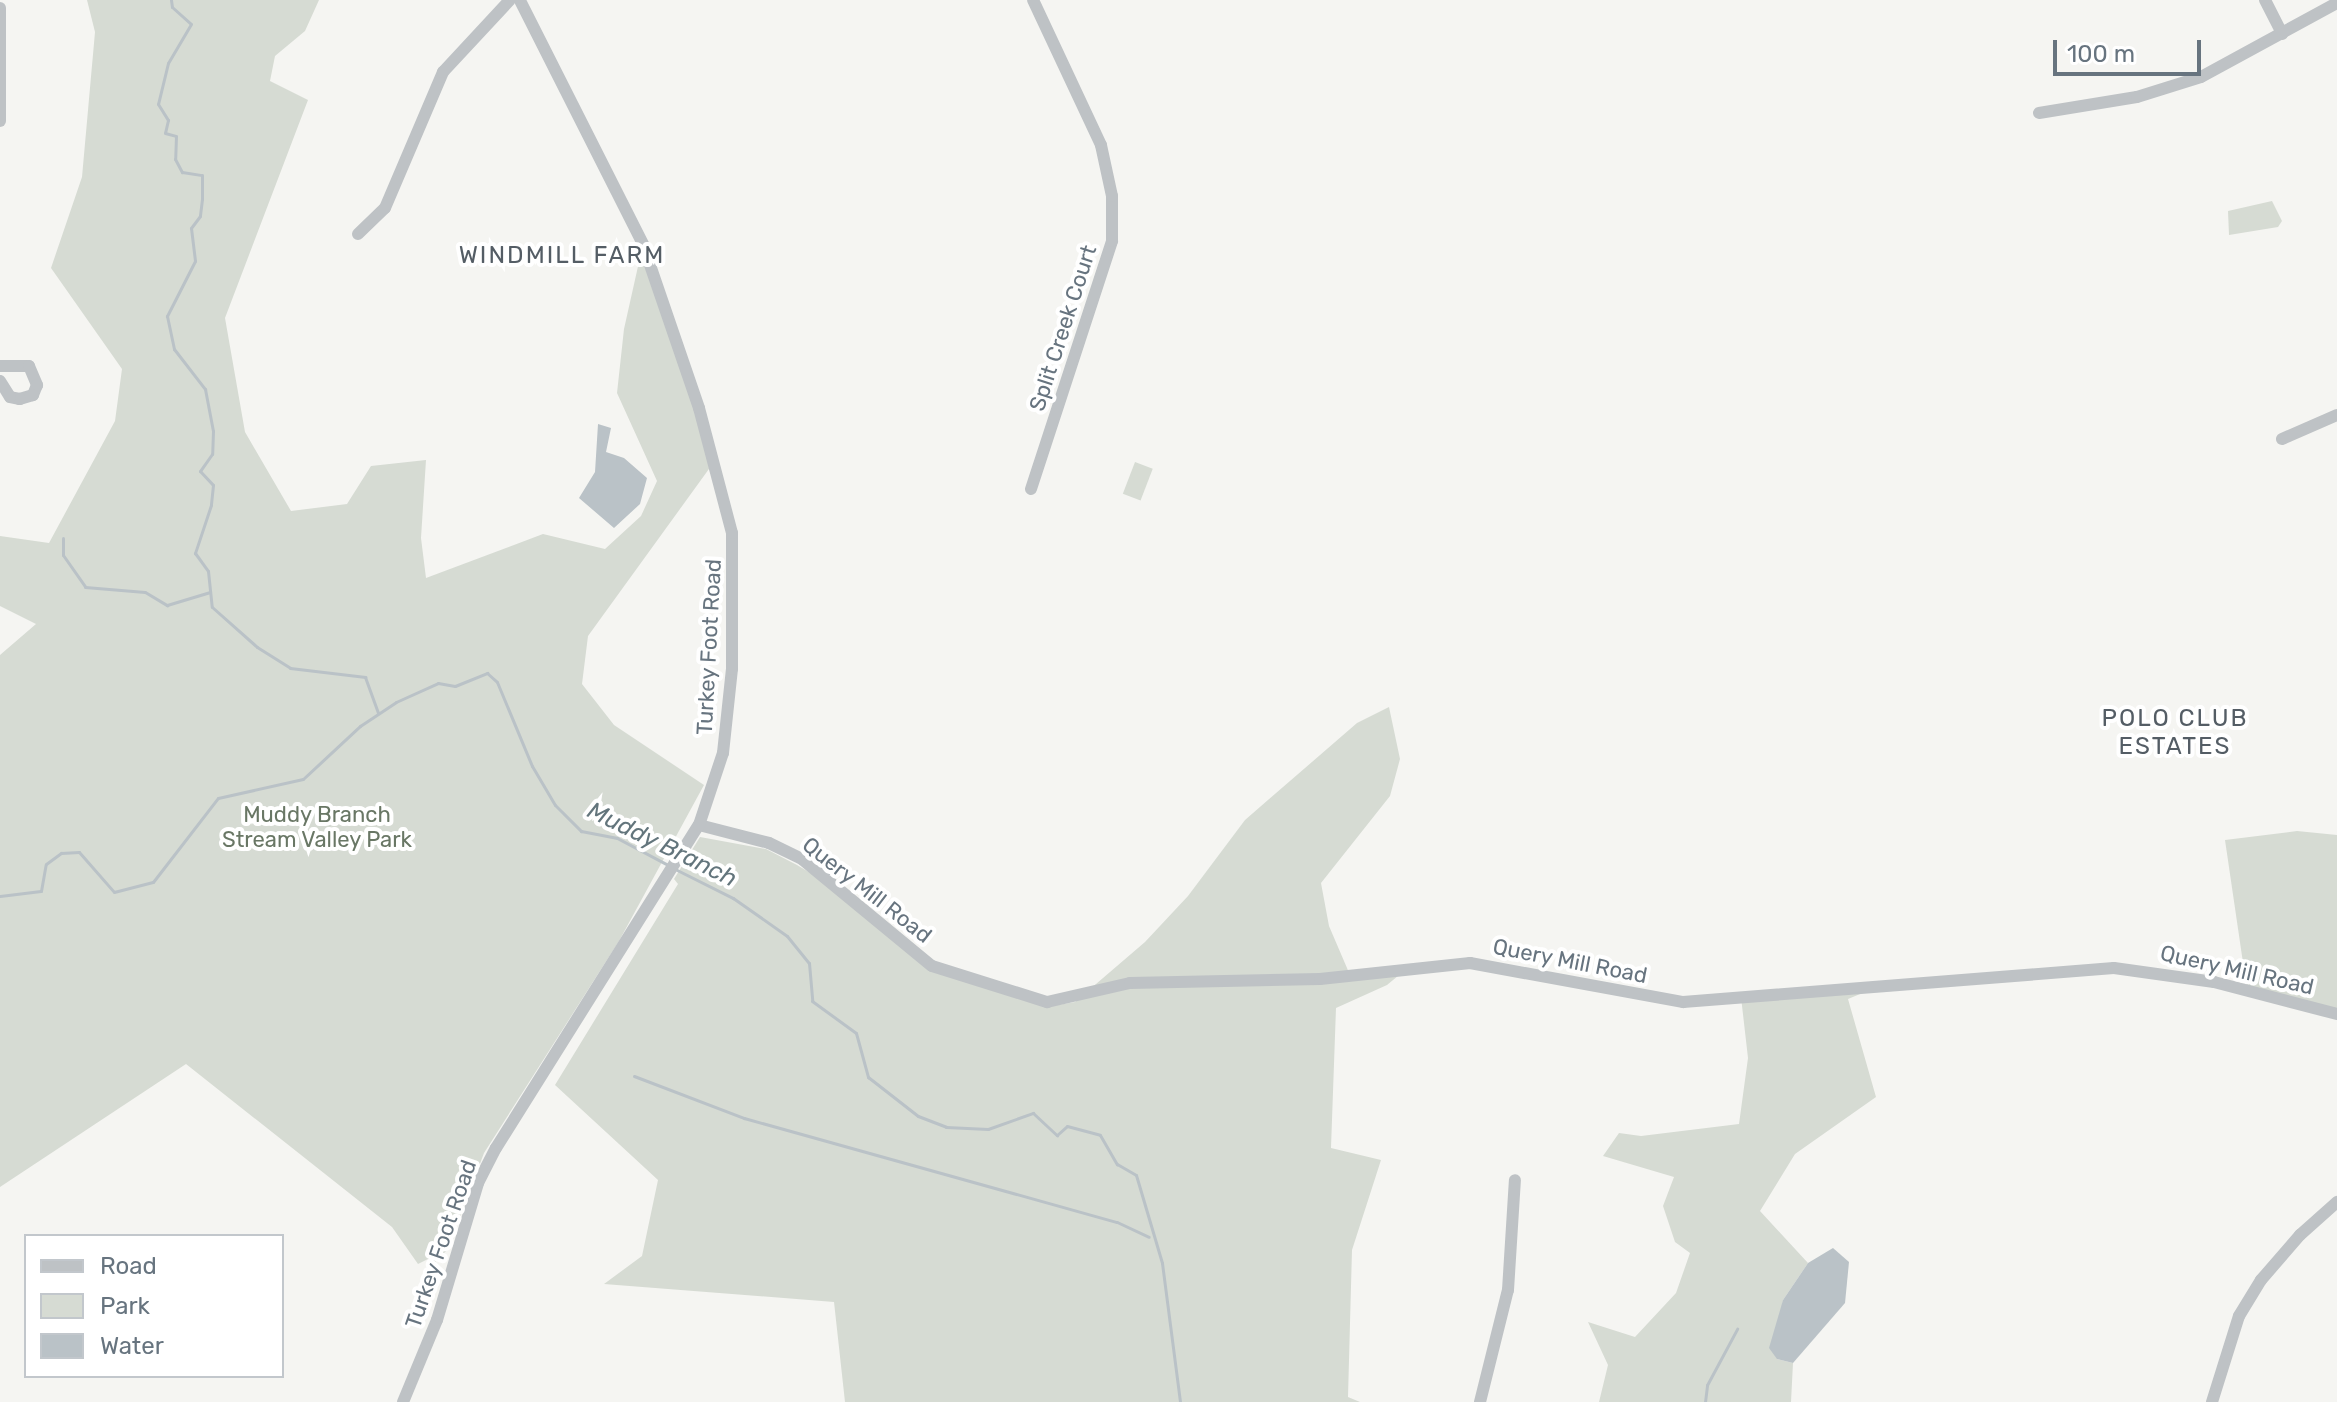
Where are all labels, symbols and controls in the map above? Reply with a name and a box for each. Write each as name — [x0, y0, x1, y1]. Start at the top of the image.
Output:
scale bar — [2057, 24, 2205, 74]
text: 100 m — [2067, 40, 2135, 68]
district label: WINDMILL FARM — [458, 242, 666, 270]
street label: Split Creek Court — [1024, 242, 1102, 414]
street label: Turkey Foot Road — [691, 558, 727, 736]
district label: POLO CLUB ESTATES — [2102, 705, 2248, 761]
water label: Muddy Branch — [582, 796, 742, 894]
park label: Muddy Branch Stream Valley Park — [221, 801, 413, 852]
street label: Query Mill Road — [797, 831, 937, 949]
street label: Query Mill Road — [1490, 933, 1650, 989]
street label: Query Mill Road — [2157, 939, 2317, 1001]
street label: Turkey Foot Road — [400, 1156, 482, 1332]
legend — [24, 1234, 284, 1378]
text: Road — [100, 1252, 157, 1280]
text: Park — [100, 1292, 150, 1320]
text: Water — [100, 1332, 164, 1360]

